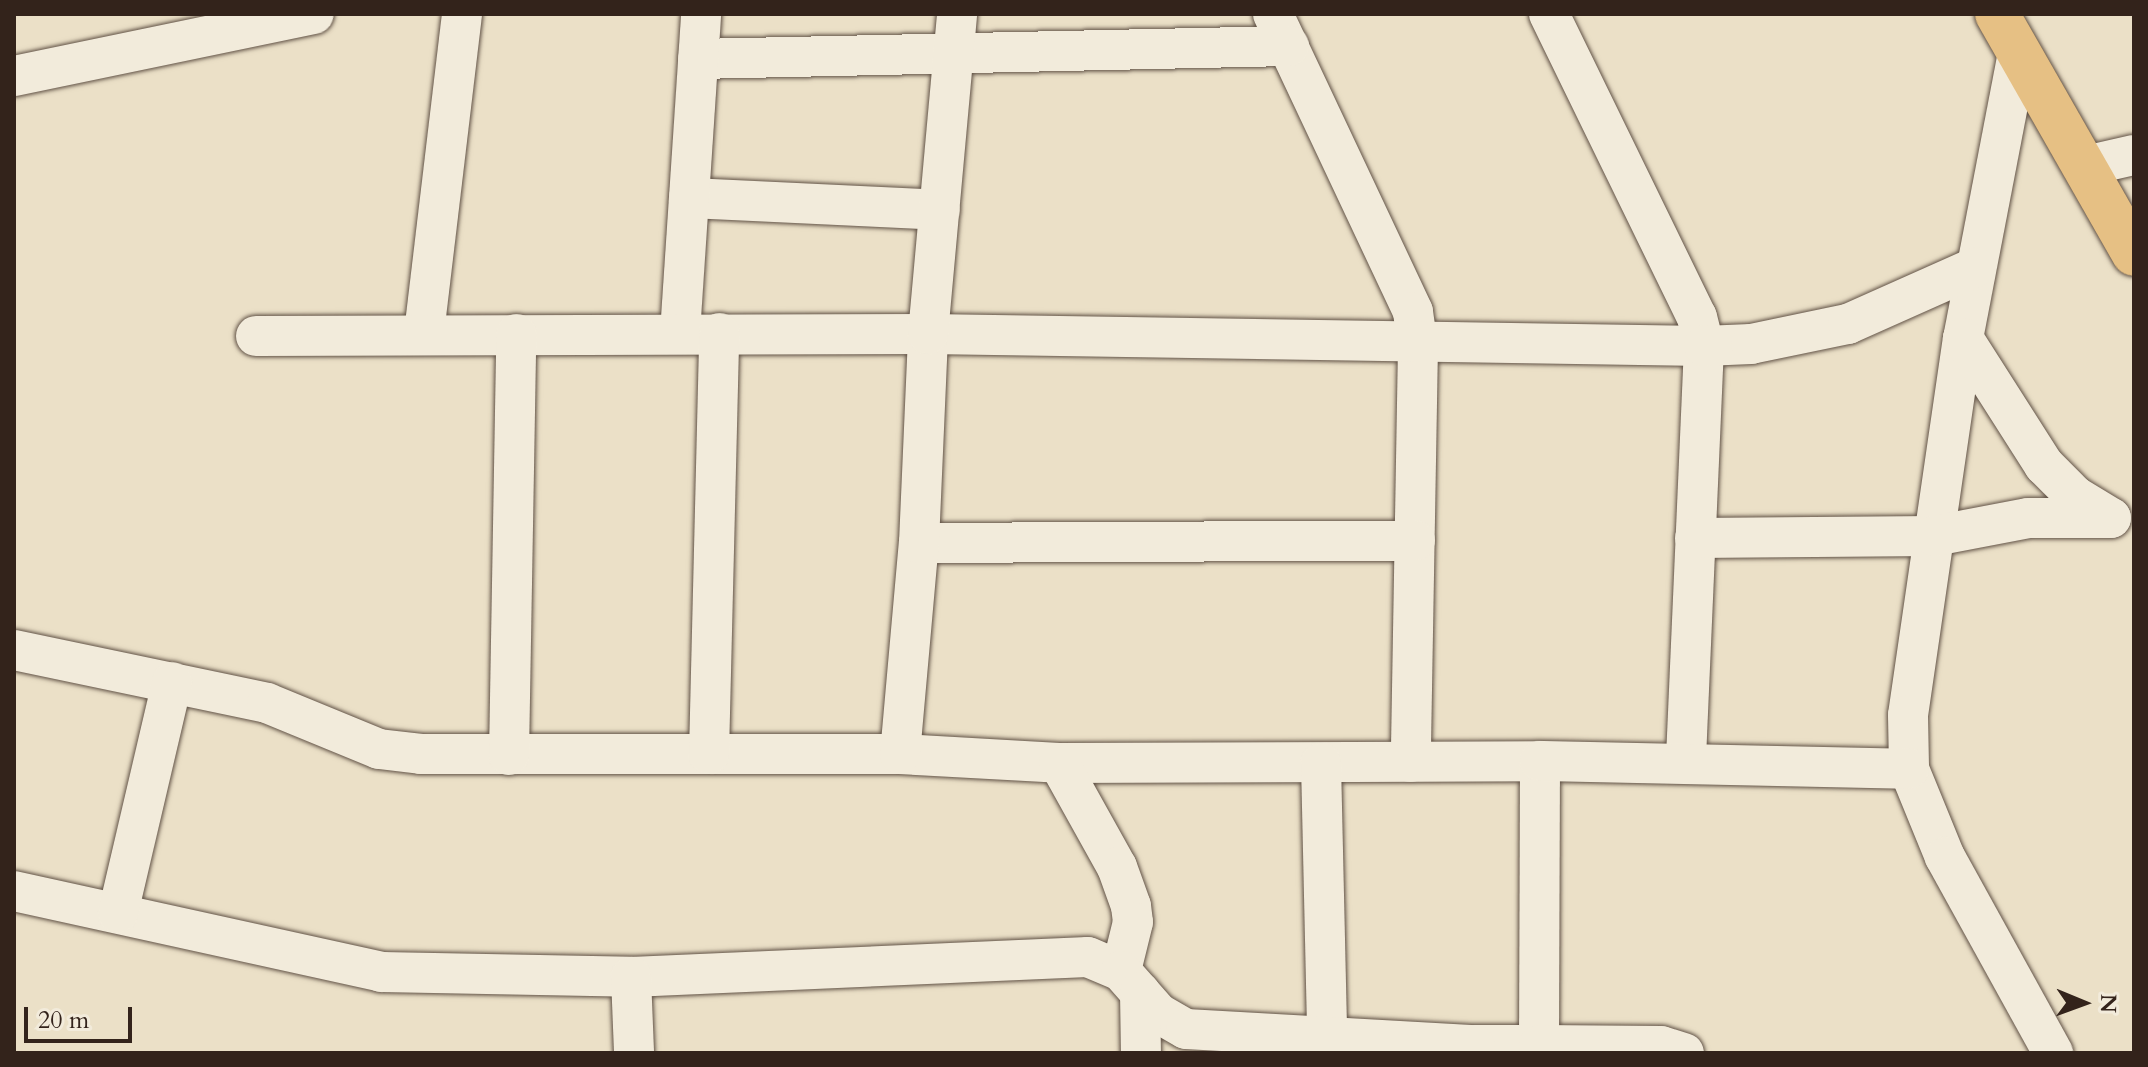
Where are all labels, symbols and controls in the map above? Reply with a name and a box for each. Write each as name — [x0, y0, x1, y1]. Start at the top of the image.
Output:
north arrow — [2044, 963, 2124, 1043]
scale bar — [28, 991, 136, 1041]
text: N — [2093, 994, 2123, 1013]
text: 20 m — [38, 1004, 89, 1037]

